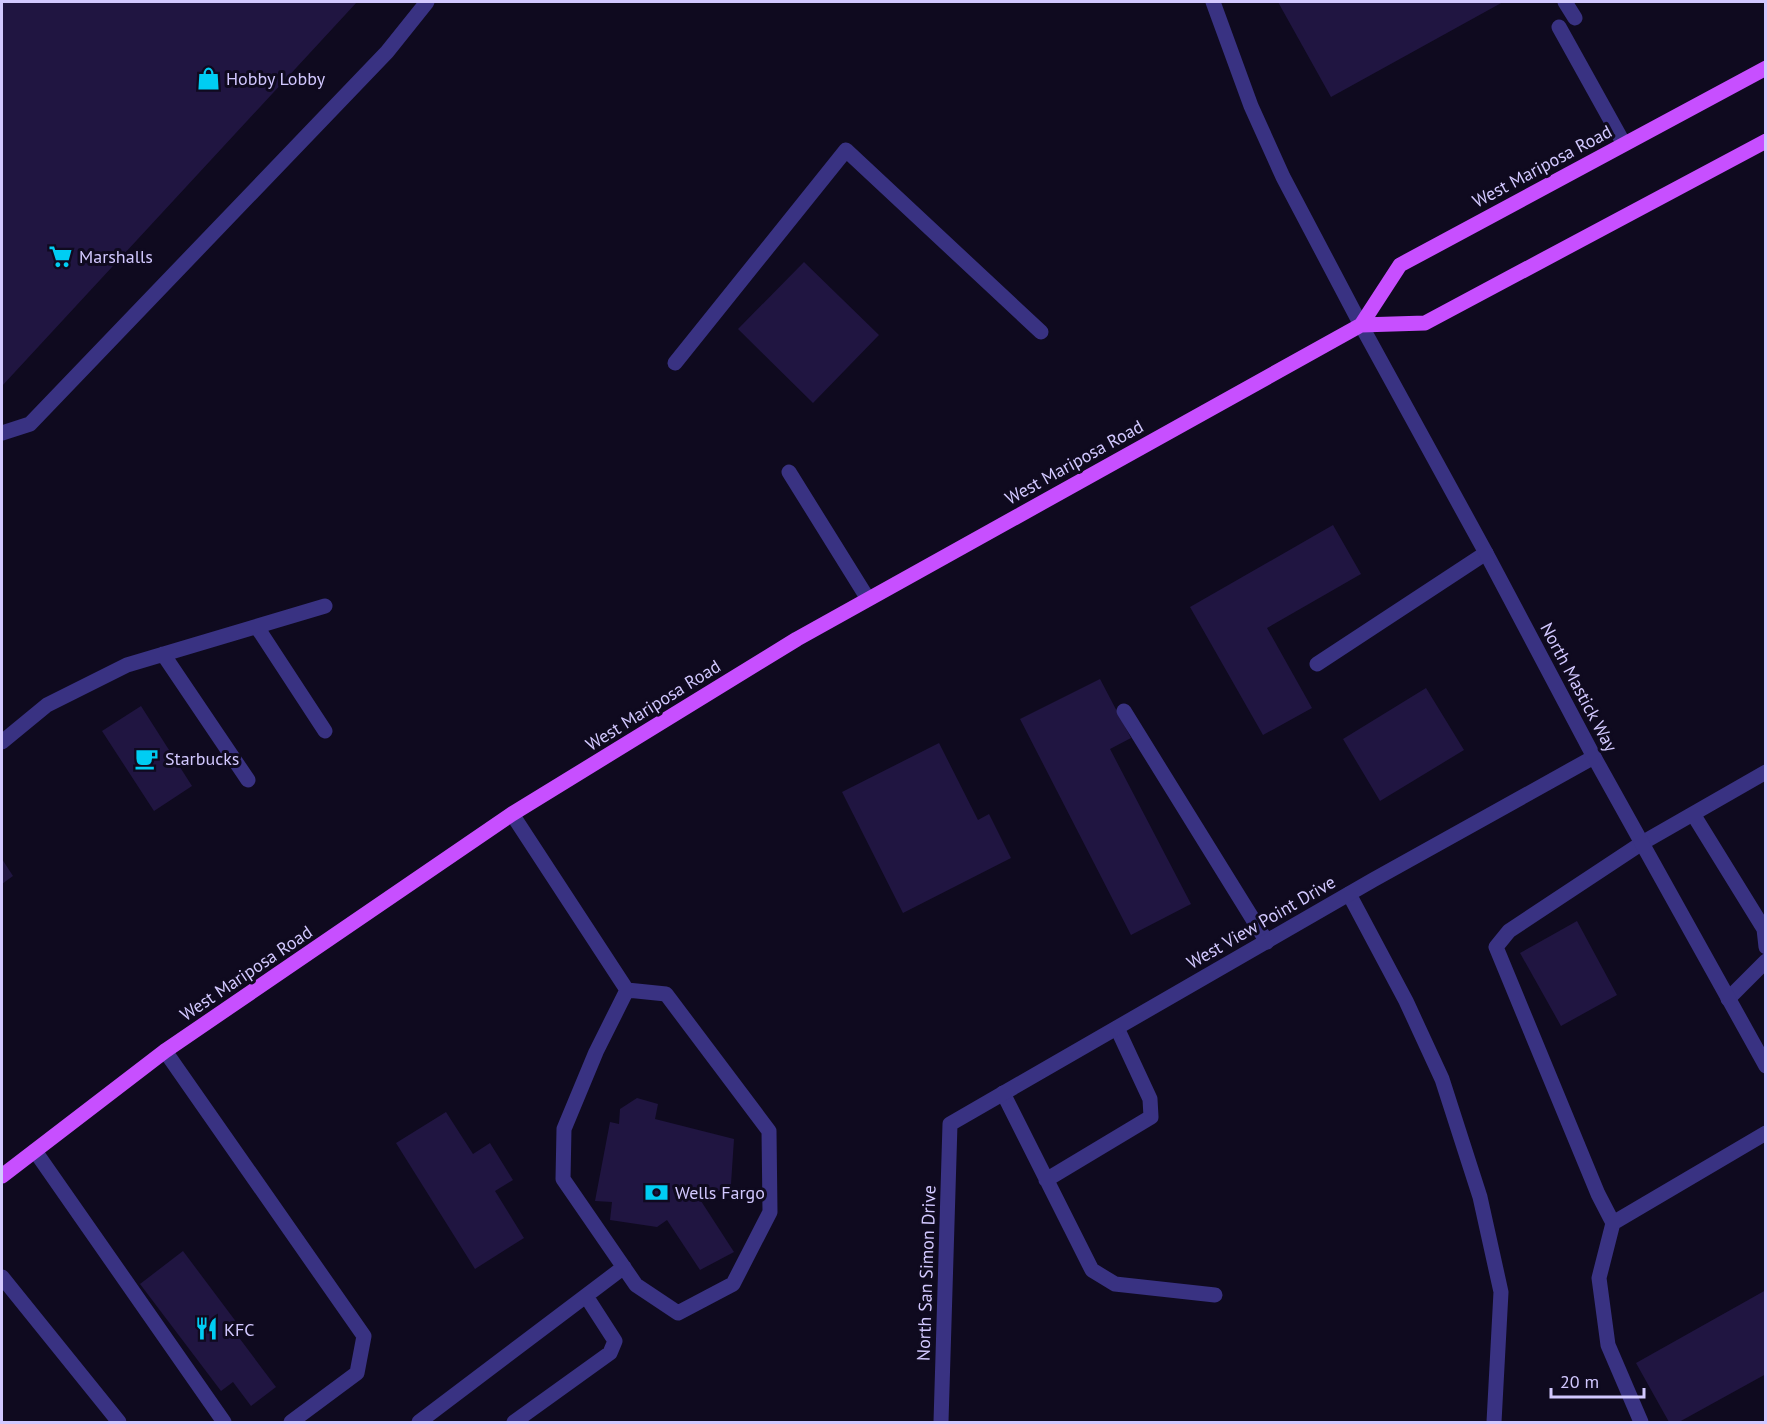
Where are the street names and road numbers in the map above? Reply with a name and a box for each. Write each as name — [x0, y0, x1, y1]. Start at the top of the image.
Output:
street label: West Mariposa Road — [1468, 120, 1616, 212]
street label: West Mariposa Road — [1001, 414, 1147, 510]
street label: North Mastick Way — [1535, 618, 1623, 756]
street label: West Mariposa Road — [581, 654, 725, 756]
street label: West View Point Drive — [1183, 870, 1339, 974]
street label: West Mariposa Road — [175, 920, 317, 1026]
street label: North San Simon Drive — [911, 1185, 941, 1361]

